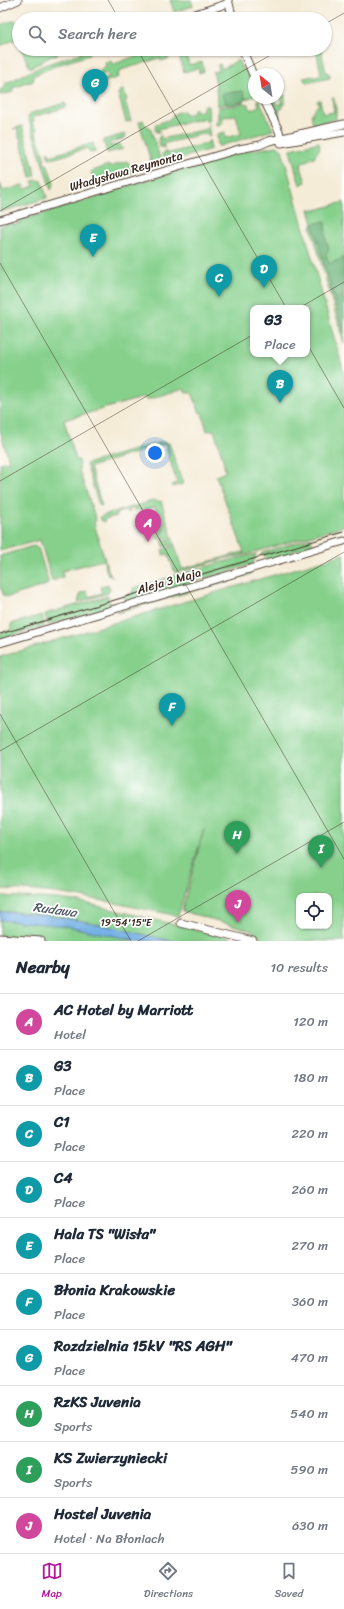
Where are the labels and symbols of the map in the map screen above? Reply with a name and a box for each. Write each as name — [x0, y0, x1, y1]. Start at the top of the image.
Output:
north arrow — [248, 68, 284, 104]
pin: G — [82, 69, 108, 102]
street label: Władysława Reymonta — [67, 144, 185, 198]
pin: E — [80, 224, 106, 257]
pin: D — [251, 255, 277, 288]
pin: C — [206, 264, 232, 297]
pin: B — [267, 370, 293, 403]
your location — [145, 443, 165, 463]
pin: A — [135, 509, 161, 542]
street label: Aleja 3 Maja — [133, 561, 204, 601]
pin: F — [159, 693, 185, 726]
pin: H — [224, 821, 250, 854]
pin: I — [308, 835, 334, 868]
pin: J — [225, 890, 251, 923]
water label: Rudawa — [32, 895, 80, 924]
text: 19°54'15"E — [101, 914, 153, 932]

